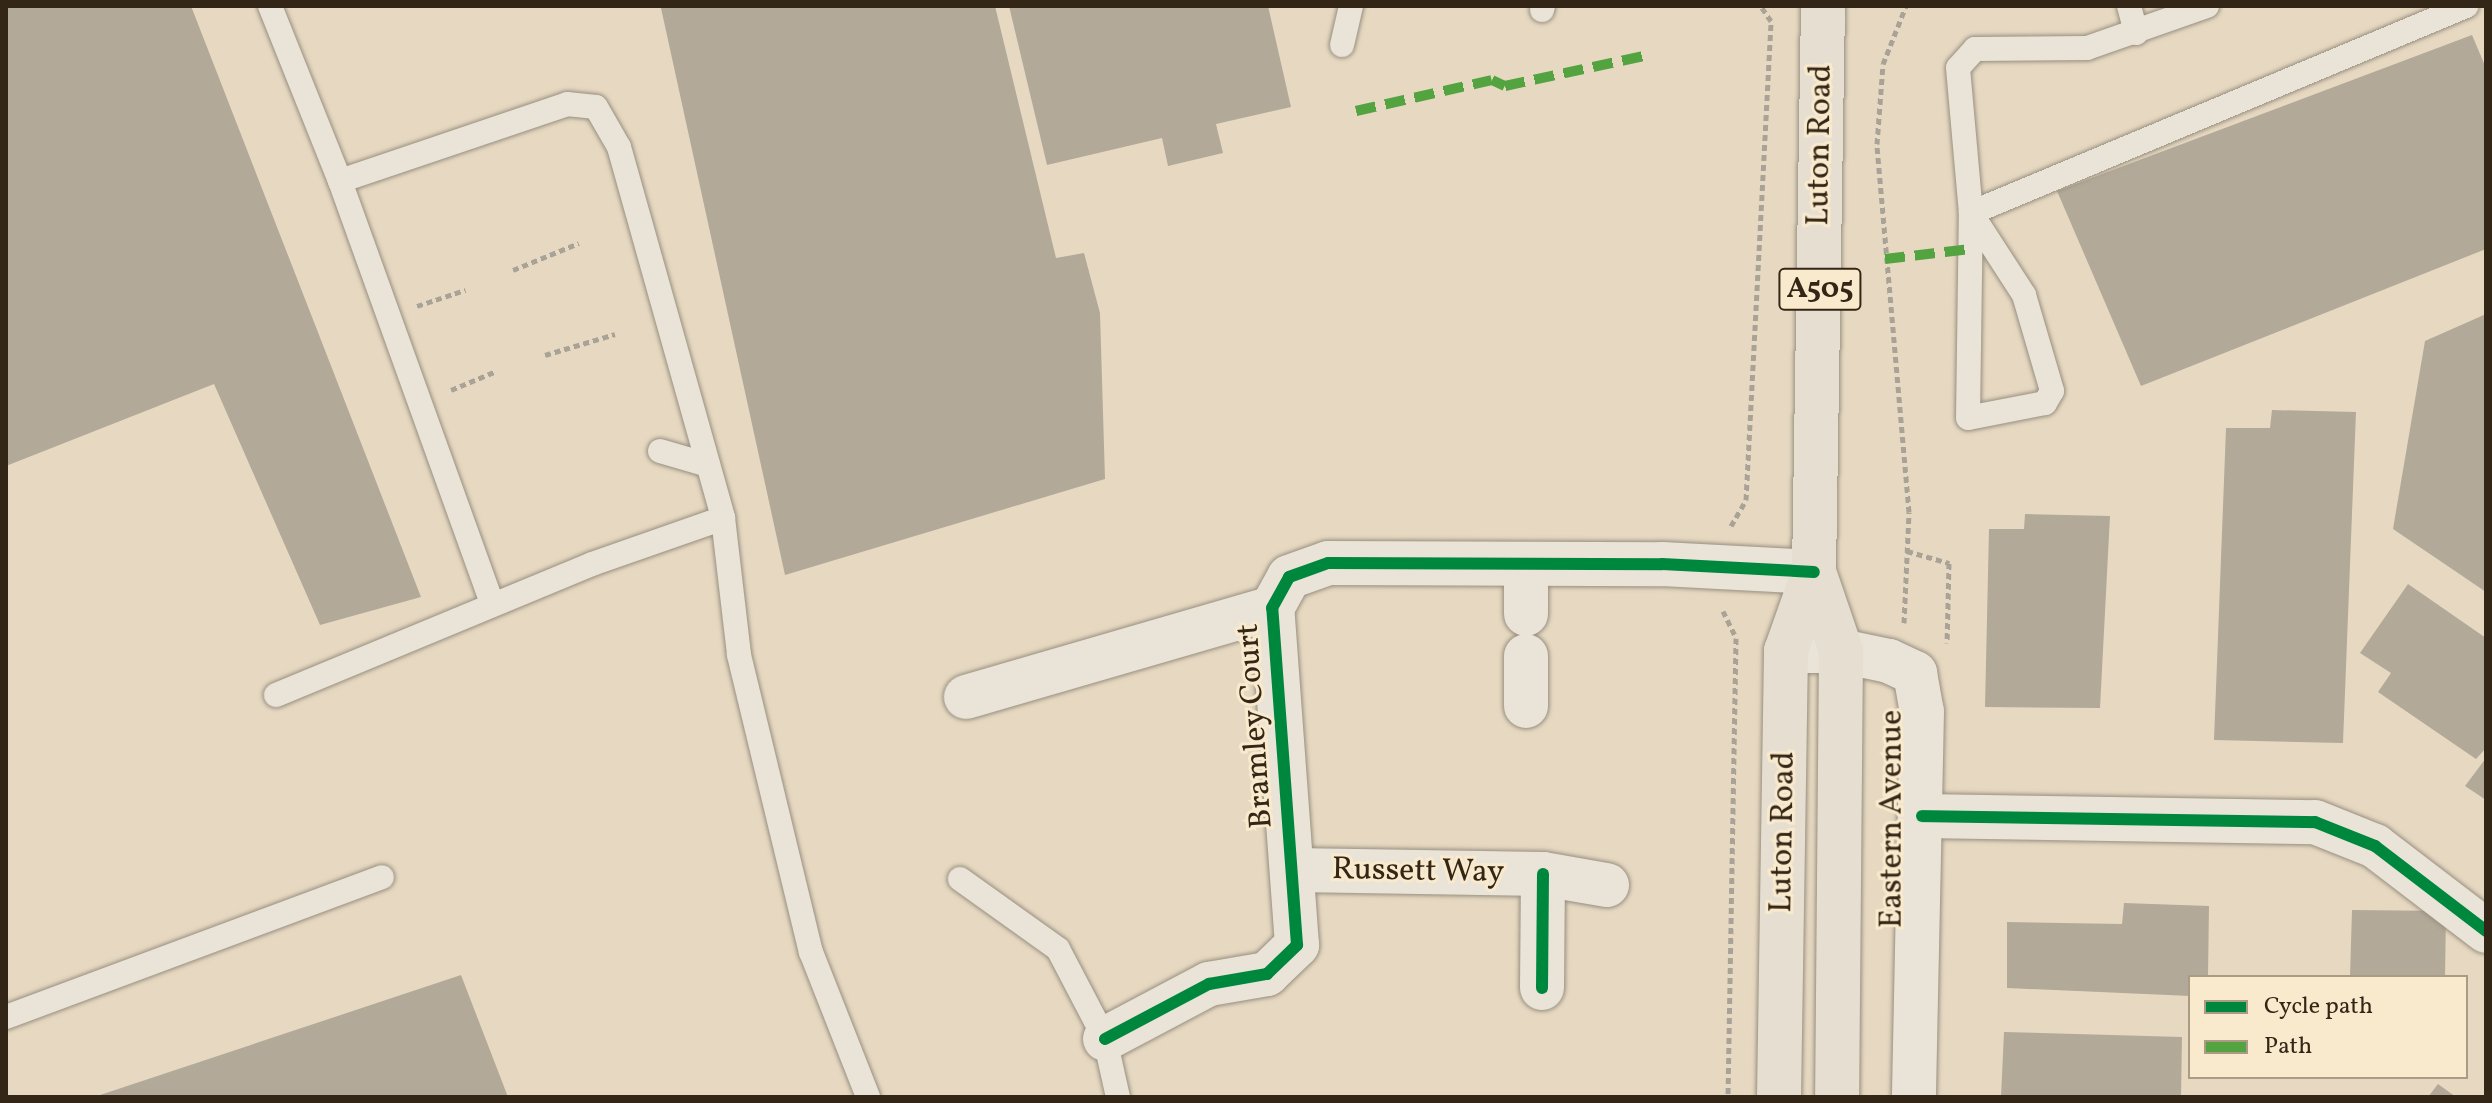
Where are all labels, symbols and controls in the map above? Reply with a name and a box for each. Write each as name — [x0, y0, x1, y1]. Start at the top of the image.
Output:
street label: Luton Road — [1800, 64, 1842, 226]
road number: A505 — [1778, 263, 1862, 315]
street label: Bramley Court — [1230, 622, 1282, 830]
street label: Eastern Avenue — [1874, 710, 1912, 928]
street label: Luton Road — [1763, 751, 1805, 913]
street label: Russett Way — [1331, 851, 1505, 893]
legend — [2188, 975, 2468, 1079]
text: Cycle path — [2264, 990, 2373, 1024]
text: Path — [2264, 1030, 2312, 1064]

